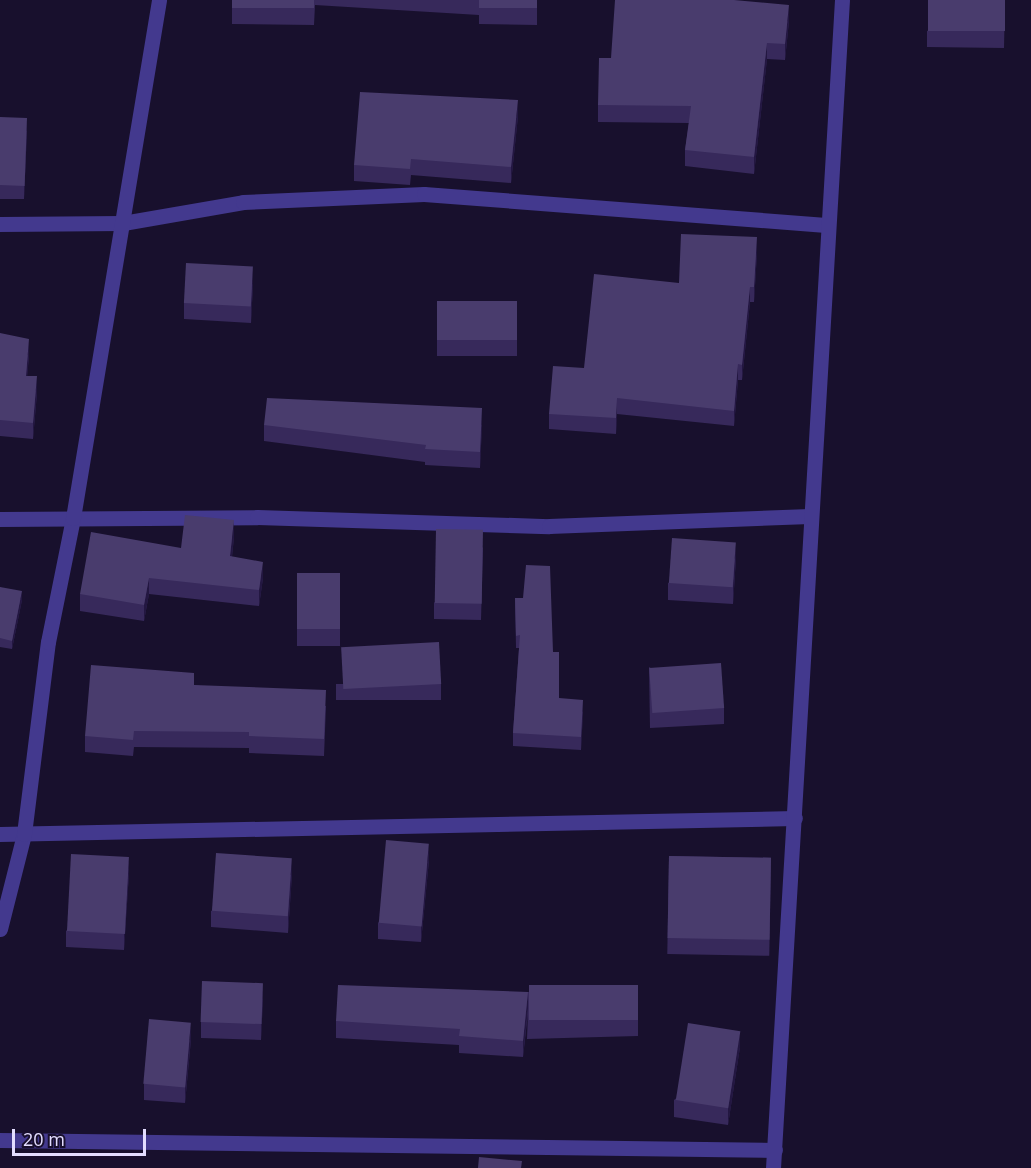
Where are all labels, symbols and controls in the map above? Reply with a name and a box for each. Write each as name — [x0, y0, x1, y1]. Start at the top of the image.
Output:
scale bar — [15, 1117, 148, 1155]
text: 20 m — [23, 1127, 65, 1151]

